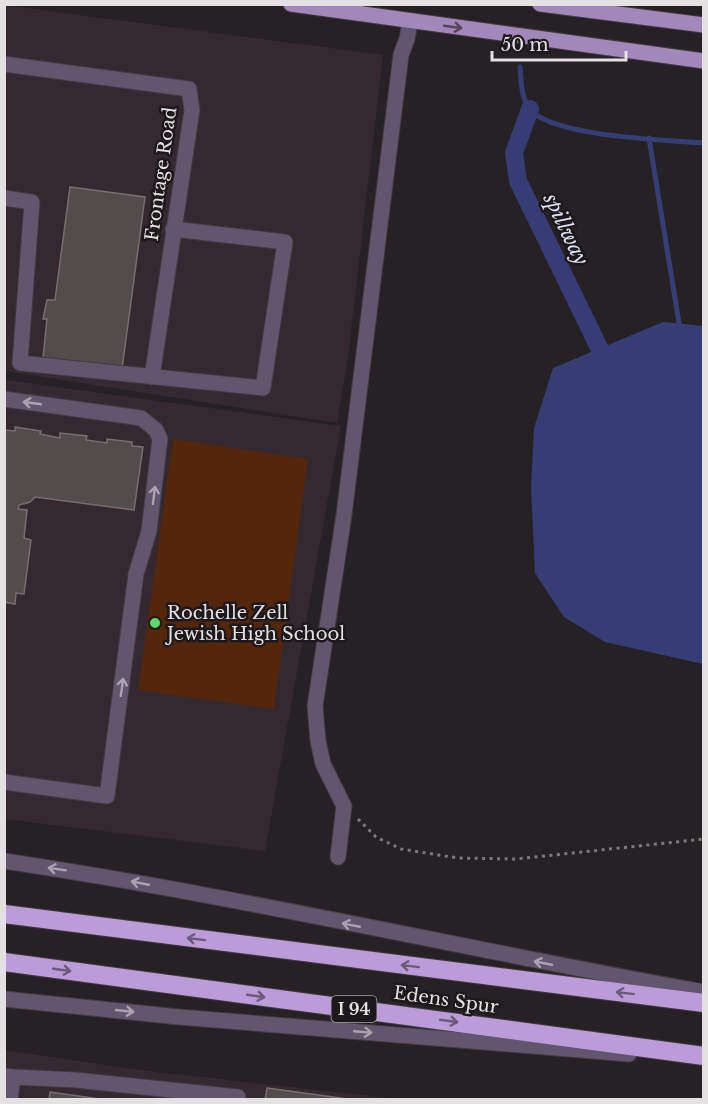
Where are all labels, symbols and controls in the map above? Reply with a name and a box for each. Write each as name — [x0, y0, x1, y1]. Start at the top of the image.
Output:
one-way arrow — [442, 21, 462, 32]
scale bar — [492, 24, 626, 62]
text: 50 m — [501, 34, 549, 56]
street label: Frontage Road — [141, 105, 181, 243]
water label: spillway — [538, 188, 594, 269]
one-way arrow — [23, 397, 43, 408]
one-way arrow — [148, 485, 159, 505]
place label: Rochelle Zell Jewish High School — [165, 602, 345, 645]
marker: Rochelle Zell Jewish High School — [148, 616, 162, 630]
one-way arrow — [116, 677, 127, 697]
one-way arrow — [48, 863, 68, 874]
one-way arrow — [130, 877, 150, 888]
one-way arrow — [342, 919, 362, 930]
one-way arrow — [187, 933, 206, 944]
one-way arrow — [533, 957, 553, 968]
one-way arrow — [401, 960, 421, 971]
one-way arrow — [52, 964, 72, 975]
street label: Edens Spur — [392, 982, 500, 1018]
one-way arrow — [615, 987, 635, 998]
one-way arrow — [245, 990, 265, 1001]
road number: I 94 — [332, 996, 376, 1022]
one-way arrow — [115, 1006, 135, 1017]
one-way arrow — [439, 1016, 458, 1027]
one-way arrow — [352, 1027, 372, 1038]

